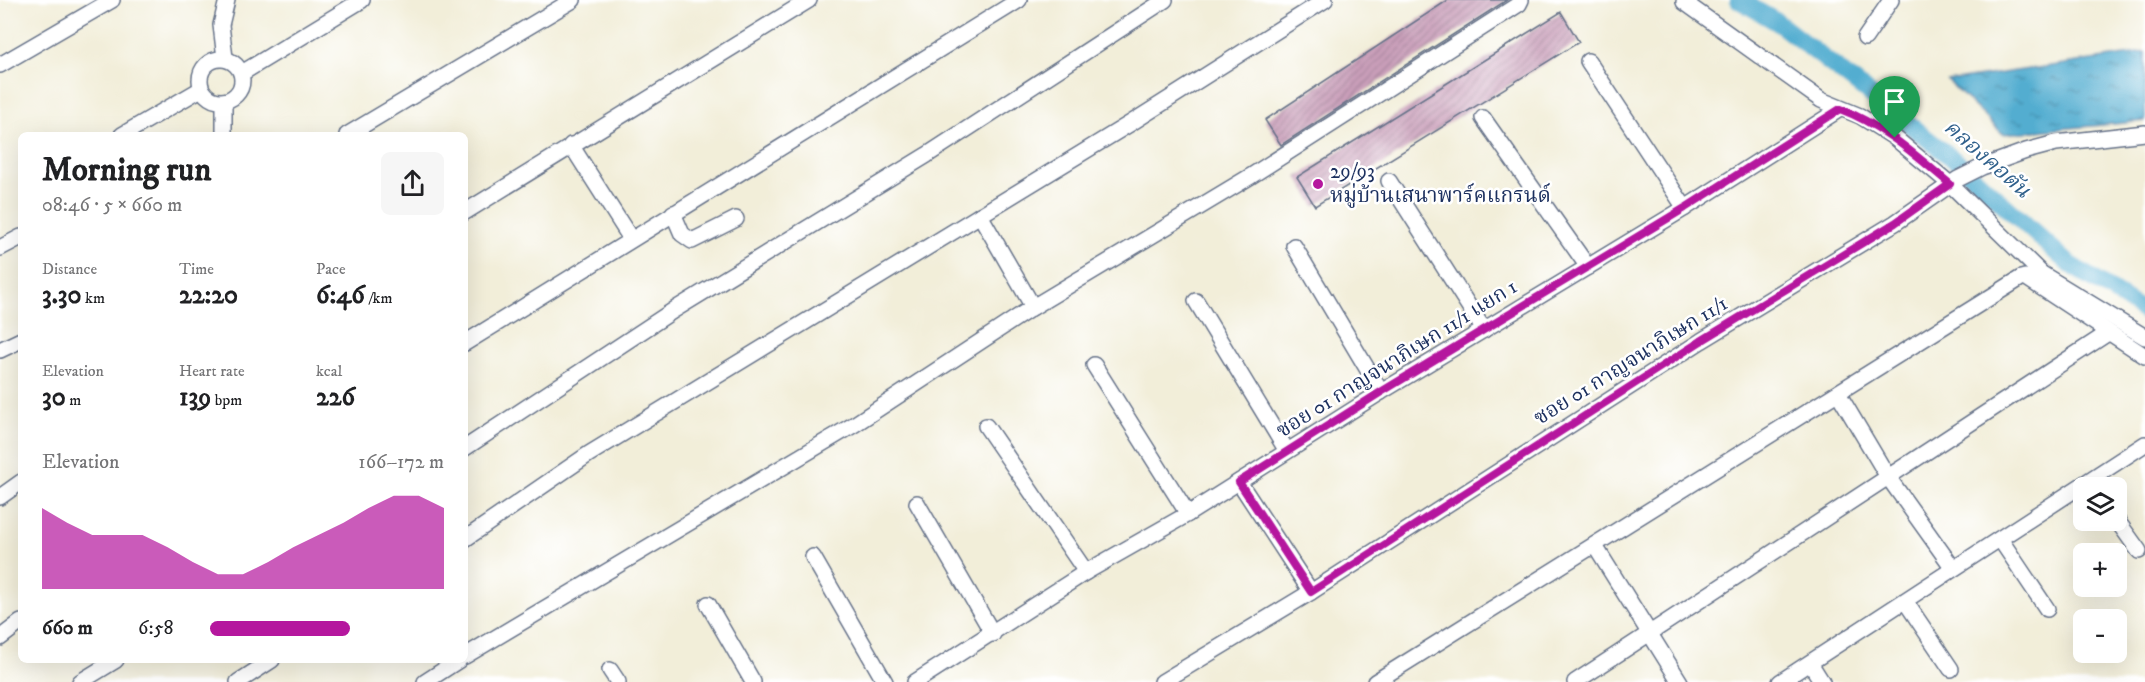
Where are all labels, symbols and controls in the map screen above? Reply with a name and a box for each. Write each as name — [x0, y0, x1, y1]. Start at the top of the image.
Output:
pin — [1869, 76, 1920, 138]
icon: arrive — [1878, 85, 1911, 118]
water label: คลองคอตัน — [1938, 114, 2036, 204]
text: Morning run — [42, 150, 211, 191]
button: share — [381, 152, 444, 215]
place label: 29/93 หมู่บ้านเสนาพาร์คแกรนด์ — [1330, 159, 1551, 209]
marker: 29/93 หมู่บ้านเสนาพาร์คแกรนด์ — [1311, 177, 1325, 191]
text: 08:46 · 5 × 660 m — [42, 193, 182, 218]
text: Distance — [42, 259, 97, 279]
text: Time — [179, 259, 214, 279]
text: Pace — [316, 259, 346, 279]
street label: ซอย 01 กาญจนาภิเษก 11/1 แยก 1 — [1272, 274, 1522, 444]
text: 3.30 — [42, 279, 82, 312]
text: 22:20 — [179, 279, 238, 312]
text: 6:46 — [316, 279, 365, 312]
text: km — [82, 288, 105, 308]
text: /km — [365, 288, 393, 308]
street label: ซอย 01 กาญจนาภิเษก 11/1 — [1529, 291, 1733, 431]
text: Elevation — [42, 361, 104, 381]
text: Heart rate — [179, 361, 245, 381]
text: kcal — [316, 361, 342, 381]
text: 30 — [42, 381, 66, 414]
text: 139 — [179, 381, 211, 414]
text: 226 — [316, 381, 355, 414]
text: m — [66, 390, 81, 410]
text: bpm — [211, 390, 242, 410]
text: Elevation — [42, 450, 119, 475]
text: 166–172 m — [358, 450, 444, 475]
map controls — [2073, 477, 2127, 663]
button: layers — [2073, 477, 2127, 531]
button: + — [2073, 543, 2127, 597]
button: − — [2073, 609, 2127, 663]
text: 660 m — [42, 616, 93, 641]
text: 6:58 — [138, 616, 174, 641]

